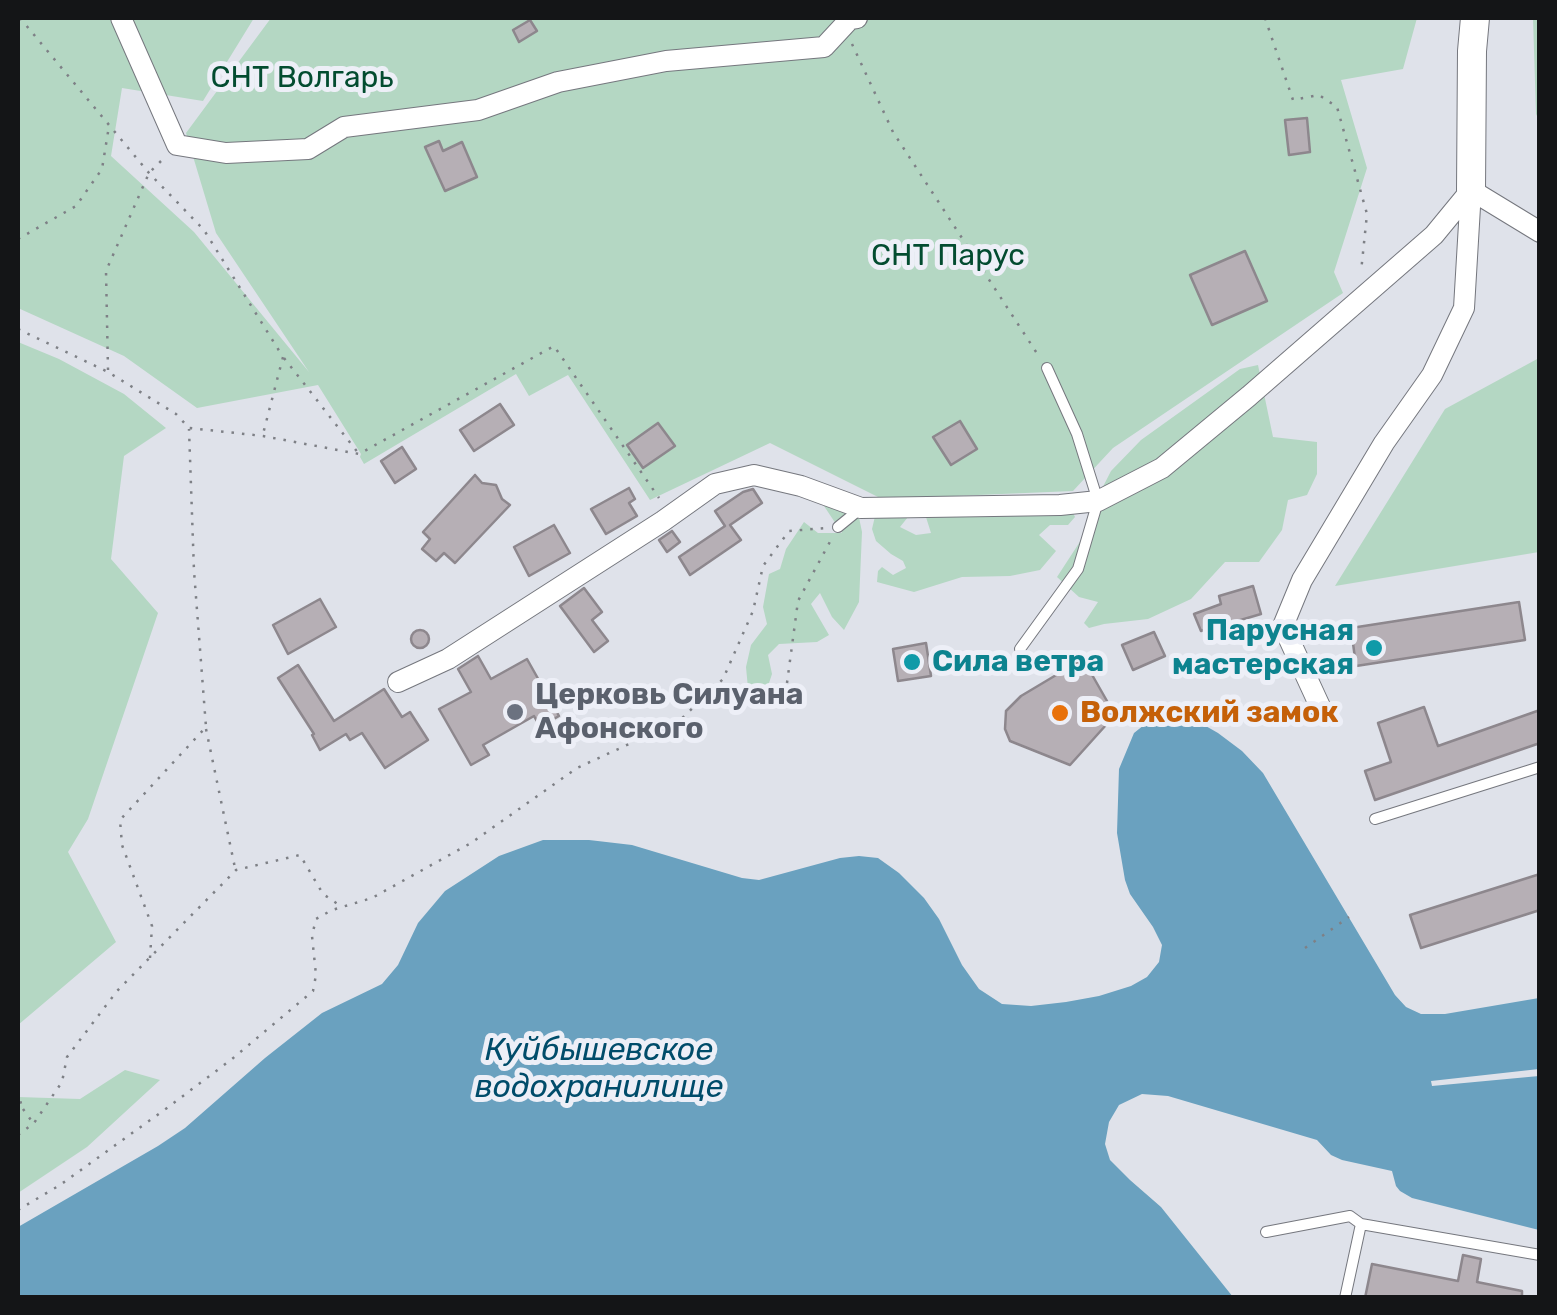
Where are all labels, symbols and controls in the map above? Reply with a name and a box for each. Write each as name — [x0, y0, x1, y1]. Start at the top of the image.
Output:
park label: СНТ Волгарь — [211, 60, 393, 96]
park label: СНТ Парус — [871, 238, 1025, 274]
place label: Парусная мастерская — [1172, 613, 1354, 684]
marker: Парусная мастерская — [1363, 637, 1385, 659]
place label: Сила ветра — [932, 644, 1104, 680]
marker: Сила ветра — [901, 651, 923, 673]
place label: Церковь Силуана Афонского — [535, 677, 804, 748]
place label: Волжский замок — [1080, 695, 1339, 731]
marker: Церковь Силуана Афонского — [504, 701, 526, 723]
marker: Волжский замок — [1049, 702, 1071, 724]
water label: Куйбышевское водохранилище — [475, 1032, 723, 1107]

